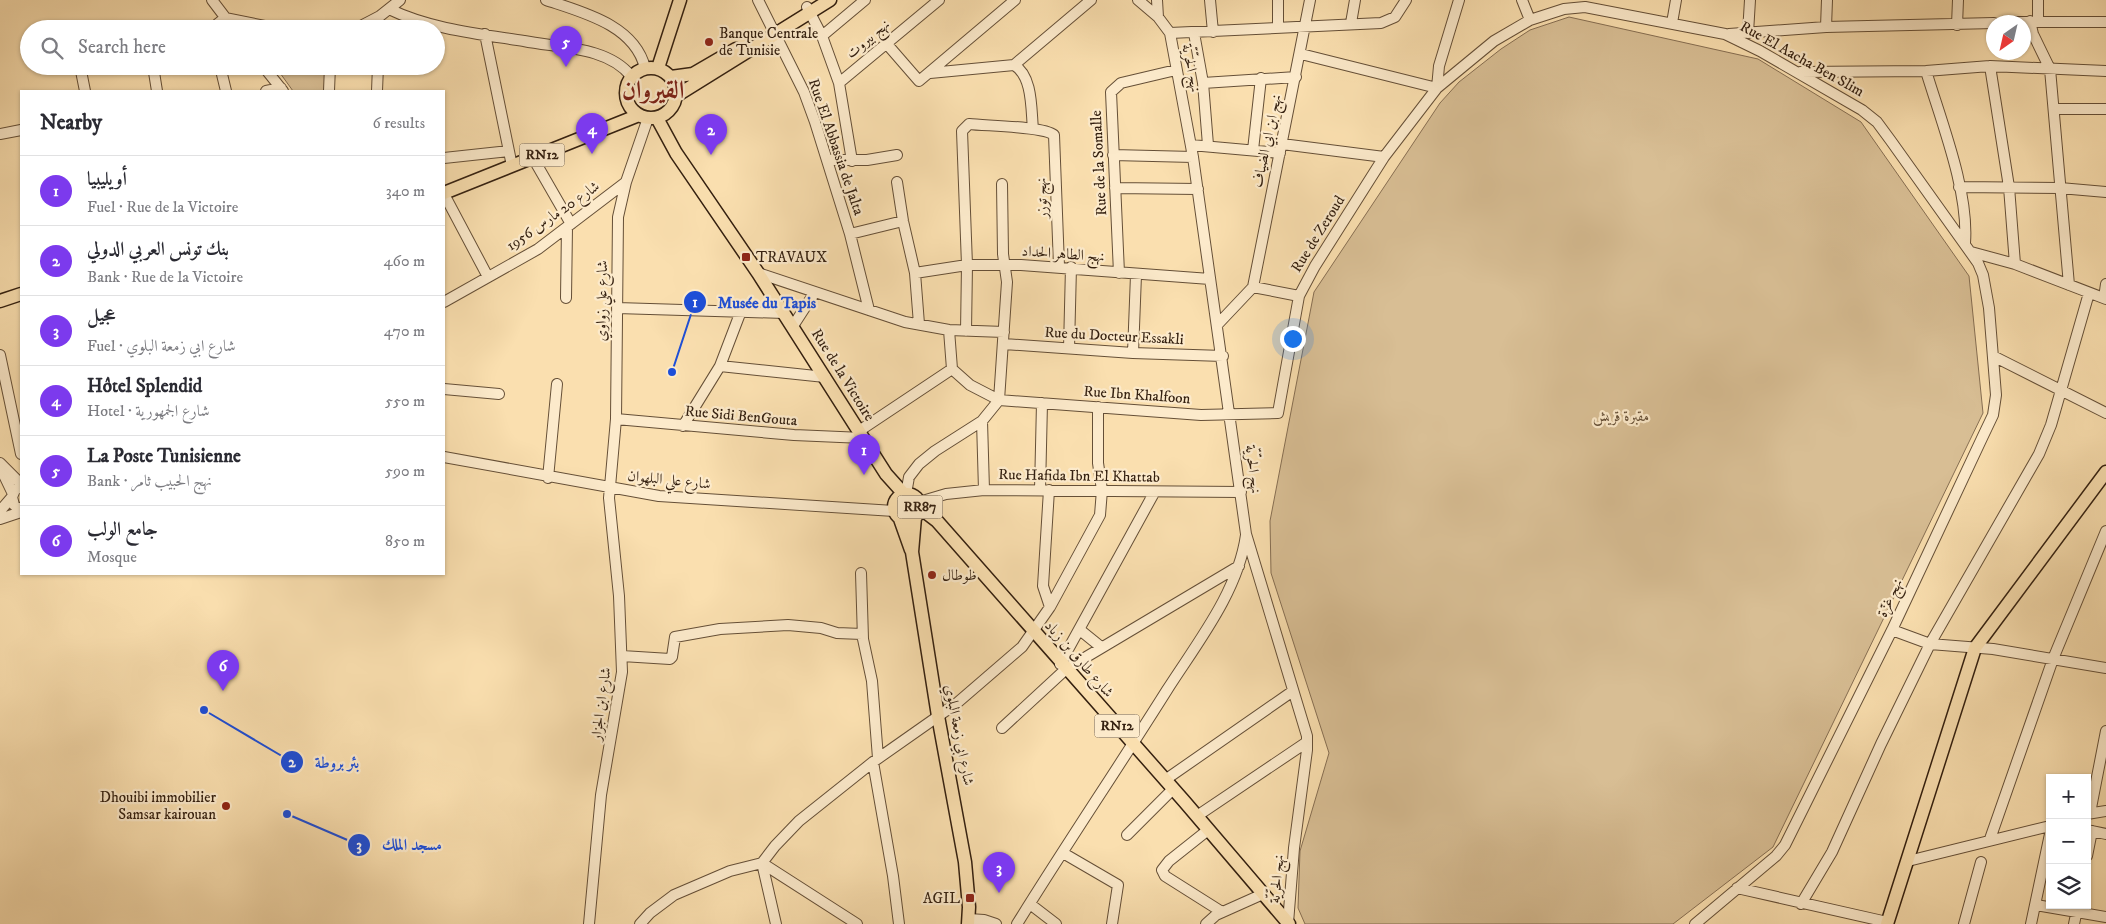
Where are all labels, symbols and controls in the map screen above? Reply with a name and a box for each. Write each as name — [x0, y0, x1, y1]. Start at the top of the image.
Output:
street label: نهج بيروت — [842, 15, 896, 66]
north arrow — [1986, 15, 2031, 60]
street label: Rue El Aacha Ben Slim — [1737, 17, 1867, 101]
search box — [20, 20, 445, 75]
place label: Banque Centrale de Tunisie — [719, 24, 818, 60]
pin: 5 — [550, 26, 582, 67]
icon: search — [38, 34, 66, 62]
text: Search here — [78, 36, 166, 59]
marker: Banque Centrale de Tunisie — [703, 36, 715, 48]
street label: نهج الحرّيّة — [1173, 42, 1207, 95]
district label: القيروان — [622, 75, 684, 106]
street label: Rue El Abbassia de Jalta — [804, 76, 868, 218]
street label: نهج ابن ابي الضياف — [1248, 93, 1290, 190]
text: Nearby — [40, 110, 102, 136]
street label: Rue de la Somalle — [1087, 110, 1111, 216]
text: 6 results — [372, 113, 425, 133]
pin: 4 — [576, 113, 608, 154]
pin: 2 — [695, 114, 727, 155]
road number: RN12 — [520, 144, 564, 166]
text: أويليبيا — [87, 168, 127, 191]
street label: شارع 20 مارس 1956 — [503, 177, 605, 258]
street label: نهج توزر — [1032, 177, 1056, 221]
text: 1 — [53, 181, 59, 201]
text: 340 m — [386, 181, 425, 201]
street label: Rue de Zeroud — [1287, 192, 1349, 276]
text: Fuel · Rue de la Victoire — [87, 197, 238, 217]
text: بنك تونس العربي الدولي — [87, 238, 229, 261]
street label: نهج الطاهر الحداد — [1021, 242, 1105, 270]
place label: TRAVAUX — [756, 248, 827, 267]
text: 2 — [52, 251, 60, 271]
text: 460 m — [383, 251, 425, 271]
marker: TRAVAUX — [740, 251, 752, 263]
street label: شارع علي زواوي — [592, 260, 616, 342]
text: Bank · Rue de la Victoire — [87, 267, 243, 287]
callout: Musée du Tapis — [683, 286, 826, 317]
text: 1 — [692, 293, 698, 312]
text: Musée du Tapis — [718, 293, 817, 313]
text: عجيل — [87, 304, 115, 327]
text: 3 — [53, 321, 59, 341]
text: 470 m — [384, 321, 425, 341]
street label: Rue du Docteur Essakli — [1044, 323, 1184, 349]
street label: Rue de la Victoire — [807, 325, 879, 425]
your location — [1280, 326, 1306, 352]
text: Fuel · شارع ابي زمعة البلوي — [87, 336, 236, 356]
text: Hôtel Splendid — [87, 375, 202, 398]
street label: Rue Ibn Khalfoon — [1083, 382, 1191, 408]
text: 4 — [51, 391, 61, 411]
text: 550 m — [385, 391, 425, 411]
text: Hotel · شارع الجمهورية — [87, 401, 209, 421]
street label: Rue Sidi BenGouta — [684, 402, 799, 430]
park label: مقبرة قريش — [1592, 407, 1650, 426]
pin: 1 — [848, 434, 880, 475]
street label: نهج الحرّيّة — [1237, 443, 1267, 495]
text: La Poste Tunisienne — [87, 445, 241, 468]
text: 5 — [52, 461, 60, 481]
text: 590 m — [385, 461, 425, 481]
street label: Rue Hafida Ibn El Khattab — [998, 465, 1160, 487]
street label: شارع علي البلهوان — [626, 466, 712, 498]
text: Bank · نهج الحبيب ثامر — [87, 471, 212, 491]
road number: RR87 — [898, 496, 942, 518]
text: جامع الولب — [87, 518, 158, 541]
text: 6 — [52, 531, 60, 551]
text: 850 m — [385, 531, 425, 551]
text: Mosque — [87, 547, 137, 567]
place label: طوطال — [942, 566, 977, 585]
marker: طوطال — [926, 569, 938, 581]
street label: نهج غزّة — [1873, 576, 1911, 622]
street label: شارع طارق بن زياد — [1038, 617, 1118, 703]
pin: 6 — [207, 650, 239, 691]
street label: شارع ابن الجزار — [586, 666, 619, 744]
street label: شارع ابي زمعة البلوي — [937, 683, 978, 788]
road number: RN12 — [1094, 714, 1140, 738]
callout: بئر بروطة — [280, 747, 369, 778]
text: 2 — [288, 753, 296, 772]
text: بئر بروطة — [315, 753, 359, 773]
map controls — [2046, 774, 2091, 909]
button: + — [2046, 774, 2091, 819]
place label: Dhouibi immobilier Samsar kairouan — [100, 788, 216, 824]
marker: Dhouibi immobilier Samsar kairouan — [220, 800, 232, 812]
button: − — [2046, 819, 2091, 864]
callout: مسجد الملك — [347, 829, 452, 860]
text: مسجد الملك — [382, 835, 442, 855]
text: 3 — [356, 836, 362, 855]
pin: 3 — [983, 852, 1015, 893]
street label: نهج الحرّيّة — [1263, 854, 1293, 905]
button: layers — [2046, 864, 2091, 909]
place label: AGIL — [923, 889, 960, 908]
marker: AGIL — [964, 892, 976, 904]

